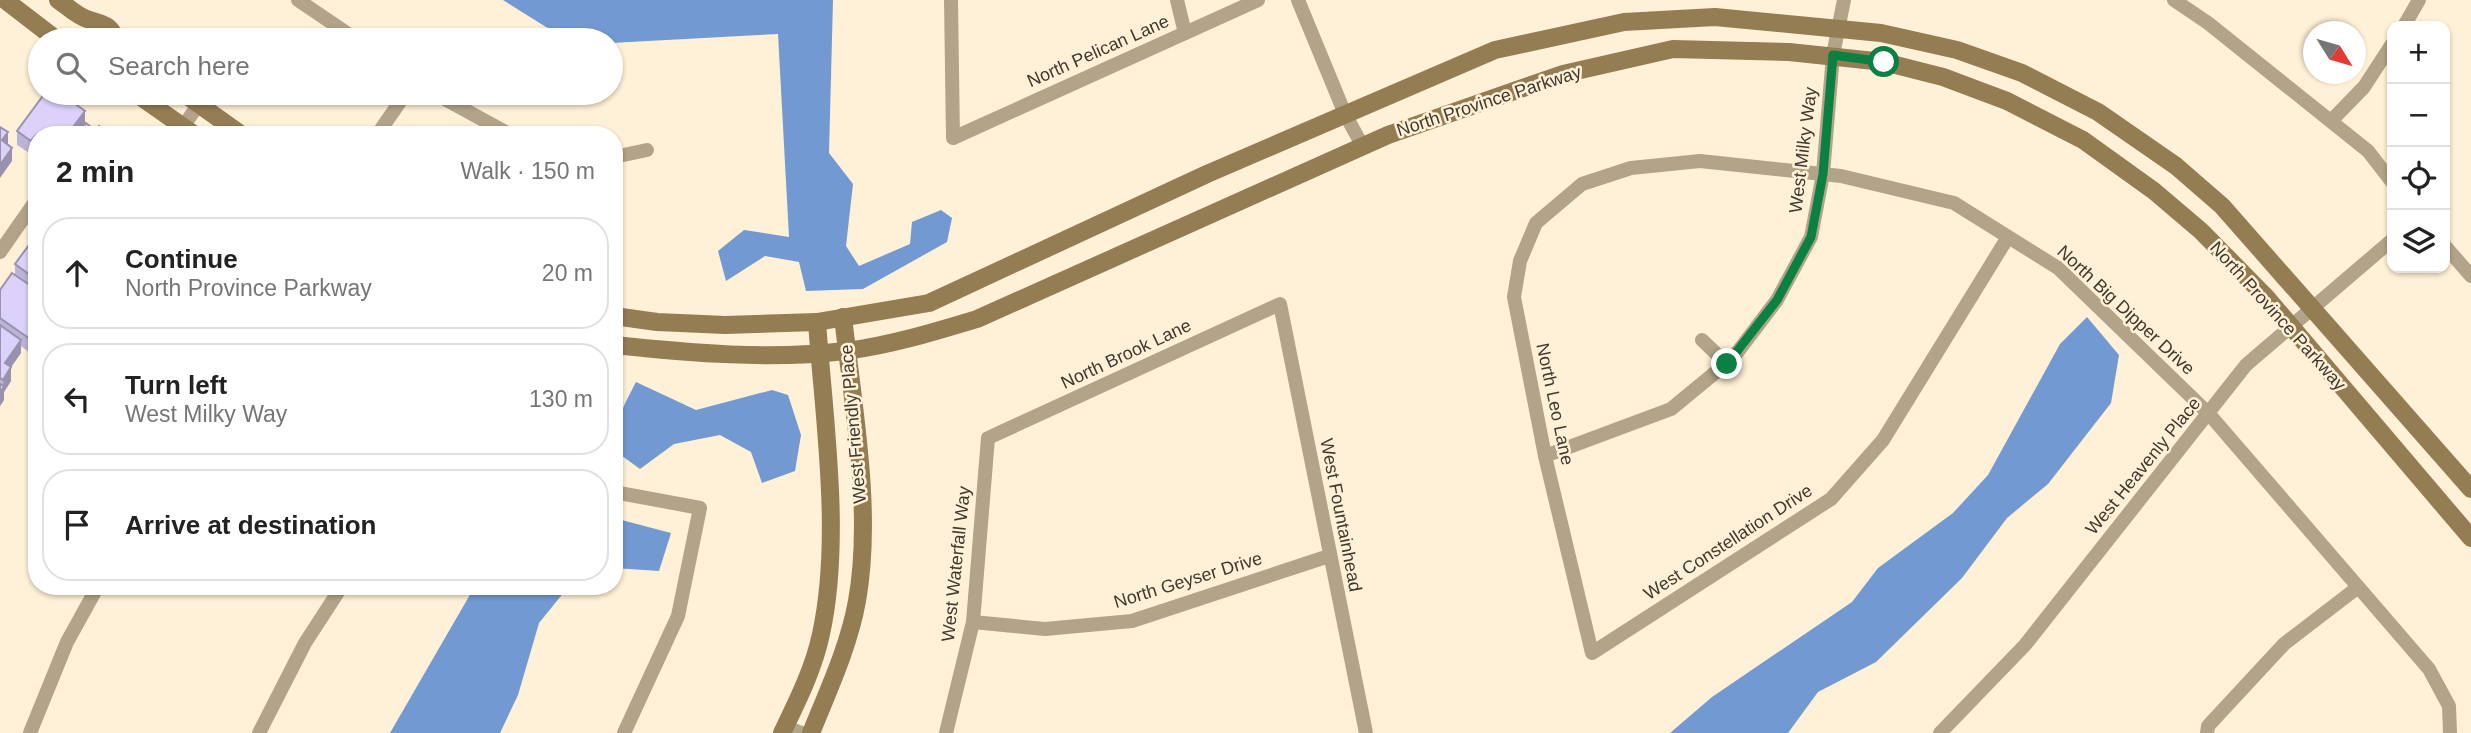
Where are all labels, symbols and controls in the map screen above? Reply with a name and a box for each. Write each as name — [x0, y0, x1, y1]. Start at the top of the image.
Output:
street label: North Pelican Lane — [1024, 11, 1172, 91]
north arrow — [2303, 21, 2366, 84]
map controls — [2387, 21, 2450, 273]
button: + — [2387, 21, 2450, 84]
search box — [28, 28, 623, 105]
route start — [1868, 46, 1899, 77]
icon: search — [52, 48, 90, 86]
text: Search here — [108, 51, 250, 81]
street label: North Province Parkway — [1394, 62, 1584, 140]
button: − — [2387, 84, 2450, 147]
street label: West Milky Way — [1785, 86, 1821, 214]
button: locate — [2387, 147, 2450, 210]
text: 2 min — [56, 155, 134, 188]
text: Walk · 150 m — [460, 158, 595, 184]
button: layers — [2387, 210, 2450, 273]
street label: North Province Parkway — [2206, 238, 2350, 394]
street label: North Big Dipper Drive — [2053, 241, 2199, 379]
text: Continue — [125, 244, 238, 274]
icon: ahead — [58, 254, 96, 292]
text: 20 m — [542, 260, 593, 286]
text: North Province Parkway — [125, 275, 372, 301]
street label: North Brook Lane — [1058, 315, 1194, 393]
street label: North Leo Lane — [1532, 341, 1578, 467]
street label: West Friendly Place — [836, 344, 870, 504]
route end — [1711, 348, 1742, 379]
text: Turn left — [125, 370, 227, 400]
icon: left — [58, 380, 96, 418]
text: 130 m — [529, 386, 593, 412]
street label: West Heavenly Place — [2082, 393, 2204, 539]
text: West Milky Way — [125, 401, 287, 427]
street label: West Fountainhead — [1316, 437, 1366, 593]
street label: West Constellation Drive — [1640, 480, 1816, 604]
street label: West Waterfall Way — [938, 485, 974, 643]
icon: arrive — [58, 506, 96, 544]
text: Arrive at destination — [125, 510, 376, 540]
street label: North Geyser Drive — [1111, 548, 1265, 612]

